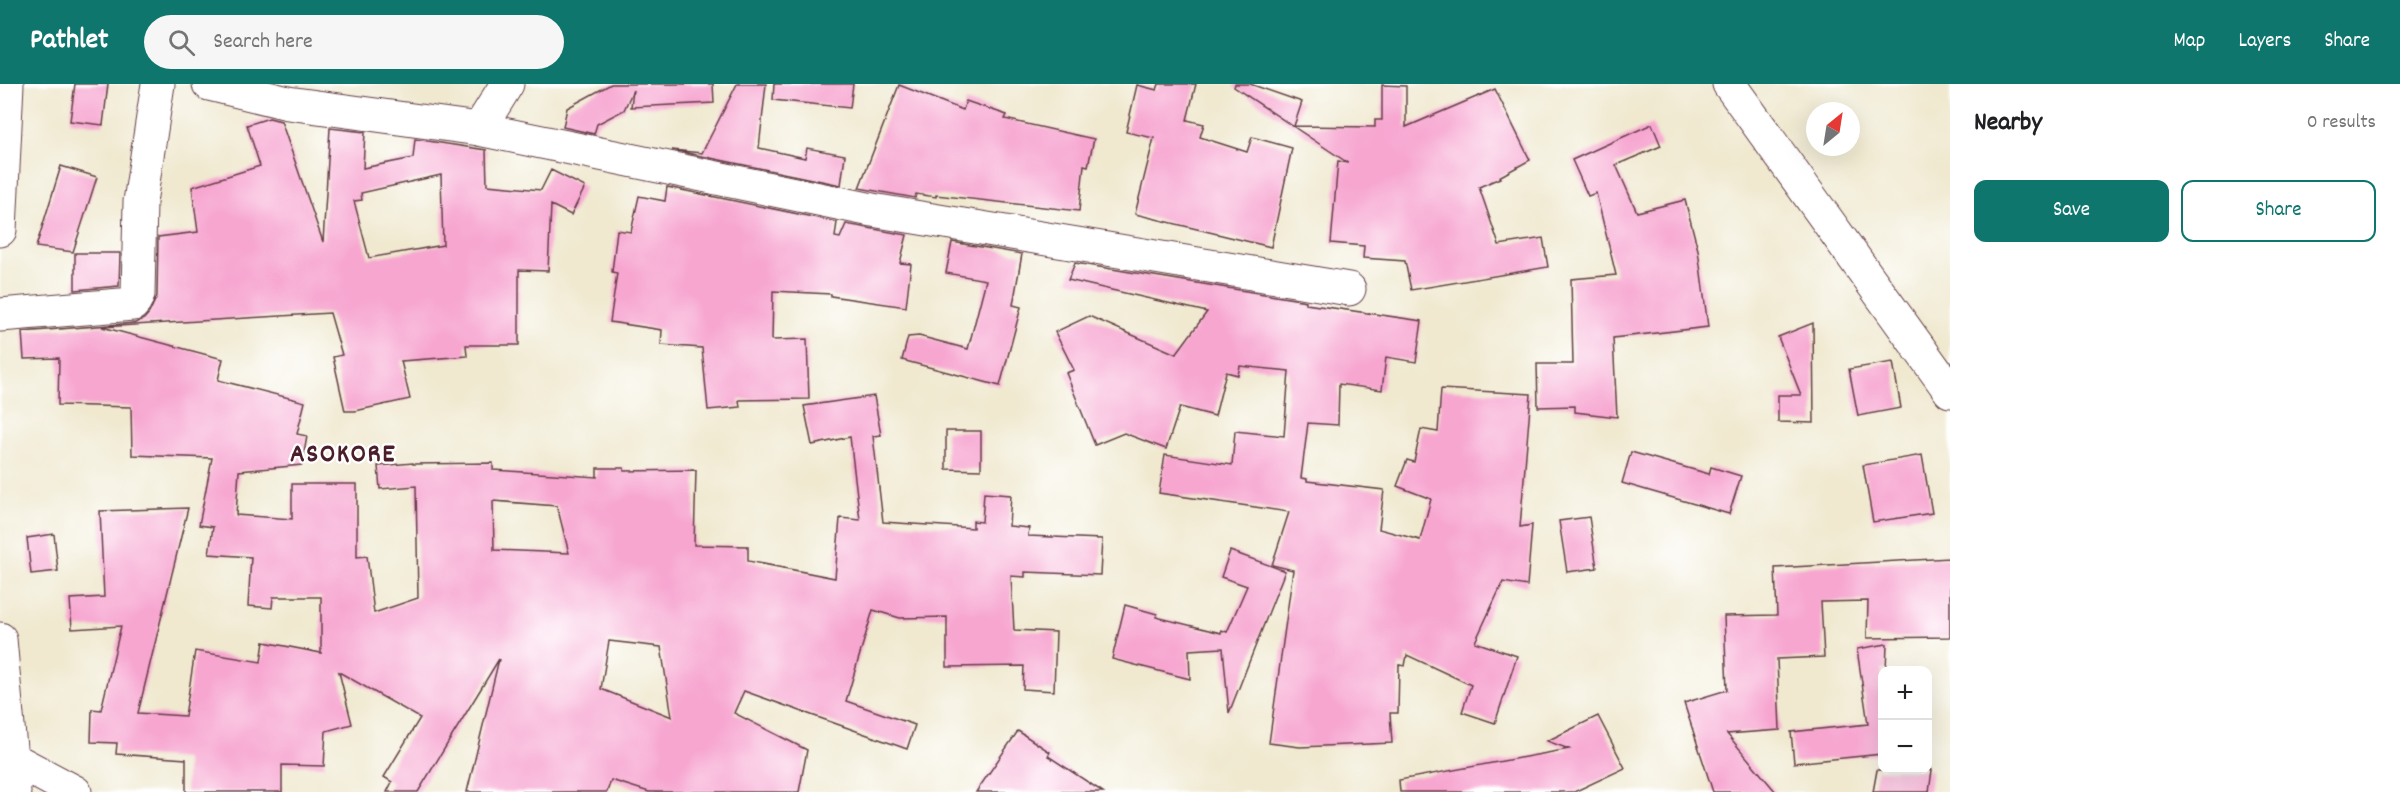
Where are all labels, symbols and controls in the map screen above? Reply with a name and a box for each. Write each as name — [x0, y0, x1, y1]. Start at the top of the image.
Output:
search box — [144, 15, 564, 69]
text: Pathlet — [30, 22, 108, 62]
icon: search — [165, 26, 198, 59]
text: Search here — [213, 27, 313, 58]
text: Map — [2174, 27, 2205, 57]
text: Layers — [2238, 27, 2291, 57]
text: Share — [2324, 27, 2370, 57]
north arrow — [1806, 102, 1860, 156]
text: Nearby — [1974, 105, 2042, 142]
text: 0 results — [2307, 109, 2376, 137]
button: Save — [1974, 180, 2169, 242]
button: Share — [2181, 180, 2376, 242]
district label: ASOKORE — [290, 436, 396, 475]
map controls — [1878, 666, 1932, 774]
button: + — [1878, 666, 1932, 720]
button: − — [1878, 720, 1932, 774]

